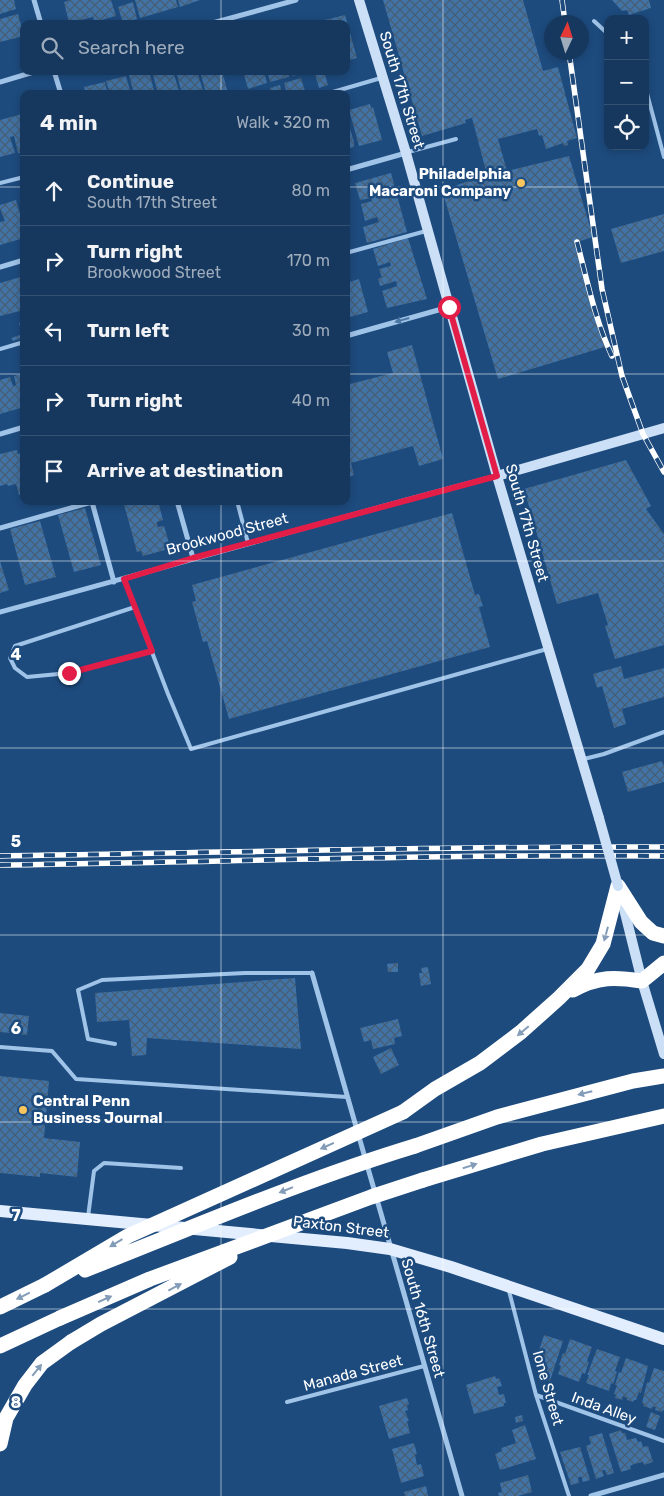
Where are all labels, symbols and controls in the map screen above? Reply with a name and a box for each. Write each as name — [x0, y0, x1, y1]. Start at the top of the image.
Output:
north arrow — [544, 15, 589, 60]
map controls — [604, 15, 649, 150]
button: + — [604, 15, 649, 60]
search box — [20, 20, 350, 75]
street label: South 17th Street — [376, 29, 428, 151]
icon: search — [38, 34, 66, 62]
text: Search here — [78, 36, 185, 59]
button: − — [604, 60, 649, 105]
button: locate — [604, 105, 649, 150]
text: 4 min — [40, 110, 98, 135]
text: Walk · 320 m — [236, 113, 330, 132]
place label: Philadelphia Macaroni Company — [369, 165, 511, 200]
text: Continue — [87, 170, 174, 193]
icon: ahead — [40, 177, 68, 205]
marker: Philadelphia Macaroni Company — [515, 177, 527, 189]
text: 80 m — [292, 181, 330, 200]
text: South 17th Street — [87, 193, 217, 212]
text: Turn right — [87, 240, 182, 263]
icon: right — [40, 247, 68, 275]
text: 170 m — [287, 251, 330, 270]
text: Brookwood Street — [87, 263, 221, 282]
route start — [438, 296, 461, 319]
icon: left — [40, 317, 68, 345]
one-way arrow — [394, 317, 409, 325]
text: Turn left — [87, 319, 169, 342]
text: 30 m — [292, 321, 330, 340]
icon: right — [40, 387, 68, 415]
text: Turn right — [87, 389, 182, 412]
text: 40 m — [292, 391, 330, 410]
icon: arrive — [40, 457, 68, 485]
text: Arrive at destination — [87, 459, 283, 482]
street label: South 17th Street — [502, 462, 552, 584]
street label: Brookwood Street — [164, 509, 290, 559]
text: 4 — [11, 645, 22, 664]
route end — [58, 662, 81, 685]
text: 5 — [11, 832, 21, 851]
one-way arrow — [602, 926, 610, 941]
text: 6 — [11, 1019, 21, 1038]
one-way arrow — [516, 1025, 529, 1036]
one-way arrow — [578, 1089, 593, 1097]
place label: Central Penn Business Journal — [33, 1092, 163, 1127]
marker: Central Penn Business Journal — [17, 1104, 29, 1116]
one-way arrow — [320, 1143, 334, 1151]
one-way arrow — [462, 1161, 477, 1169]
one-way arrow — [279, 1187, 294, 1194]
text: 7 — [11, 1206, 21, 1225]
street label: Paxton Street — [292, 1212, 390, 1242]
one-way arrow — [109, 1239, 122, 1248]
street label: South 16th Street — [397, 1256, 449, 1380]
one-way arrow — [169, 1282, 182, 1291]
one-way arrow — [16, 1292, 30, 1300]
one-way arrow — [98, 1294, 112, 1302]
street label: Ione Street — [529, 1348, 567, 1428]
street label: Manada Street — [301, 1351, 405, 1395]
one-way arrow — [31, 1364, 42, 1377]
street label: Inda Alley — [569, 1388, 639, 1428]
text: 8 — [11, 1393, 22, 1412]

